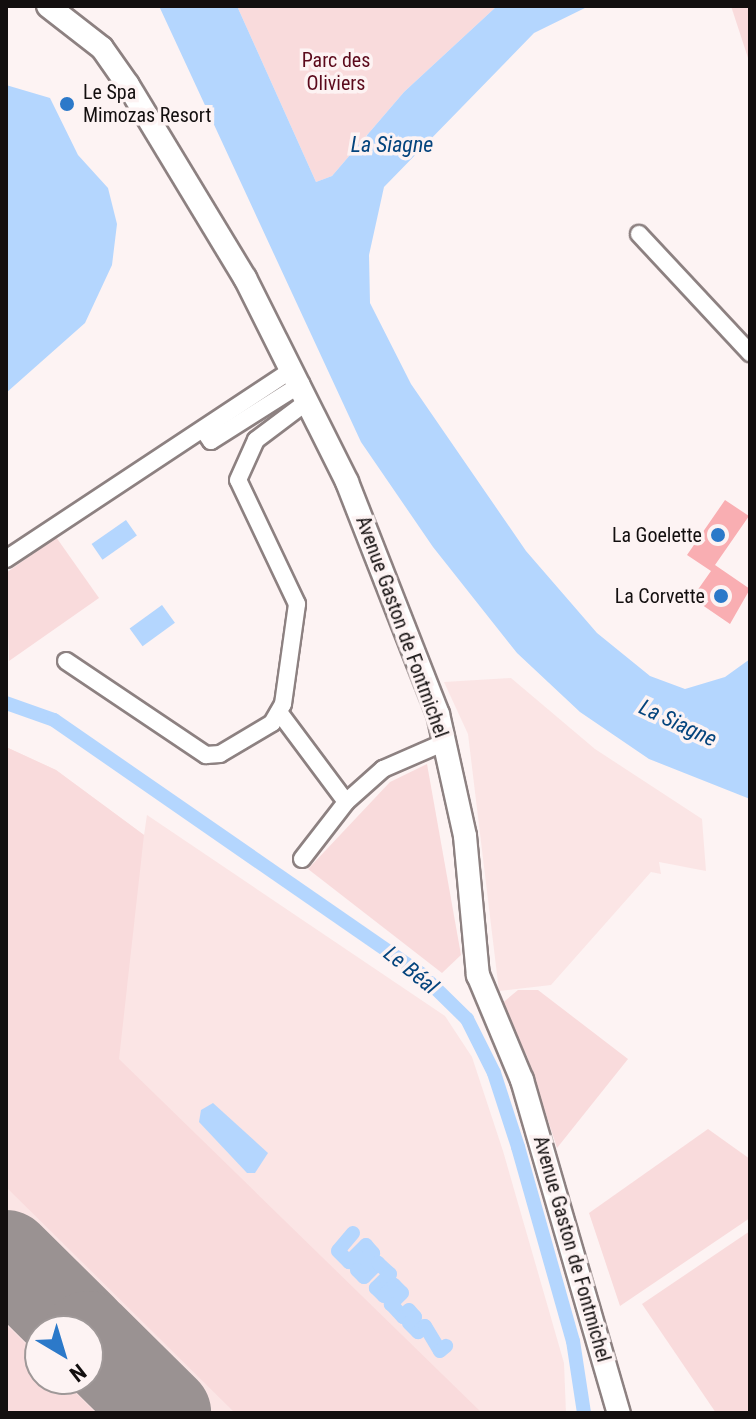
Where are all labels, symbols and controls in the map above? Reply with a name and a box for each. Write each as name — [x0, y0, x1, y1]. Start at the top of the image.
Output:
park label: Parc des Oliviers — [302, 48, 370, 95]
place label: Le Spa Mimozas Resort — [83, 80, 211, 127]
marker: Le Spa Mimozas Resort — [58, 95, 76, 113]
water label: La Siagne — [351, 132, 433, 158]
street label: Avenue Gaston de Fontmichel — [351, 513, 453, 741]
place label: La Goelette — [612, 523, 702, 547]
marker: La Goelette — [709, 526, 727, 544]
place label: La Corvette — [615, 584, 705, 608]
marker: La Corvette — [712, 587, 730, 605]
water label: La Siagne — [635, 694, 721, 752]
water label: Le Béal — [379, 940, 443, 1000]
street label: Avenue Gaston de Fontmichel — [528, 1133, 616, 1365]
north arrow — [24, 1315, 104, 1395]
text: N — [65, 1359, 91, 1387]

